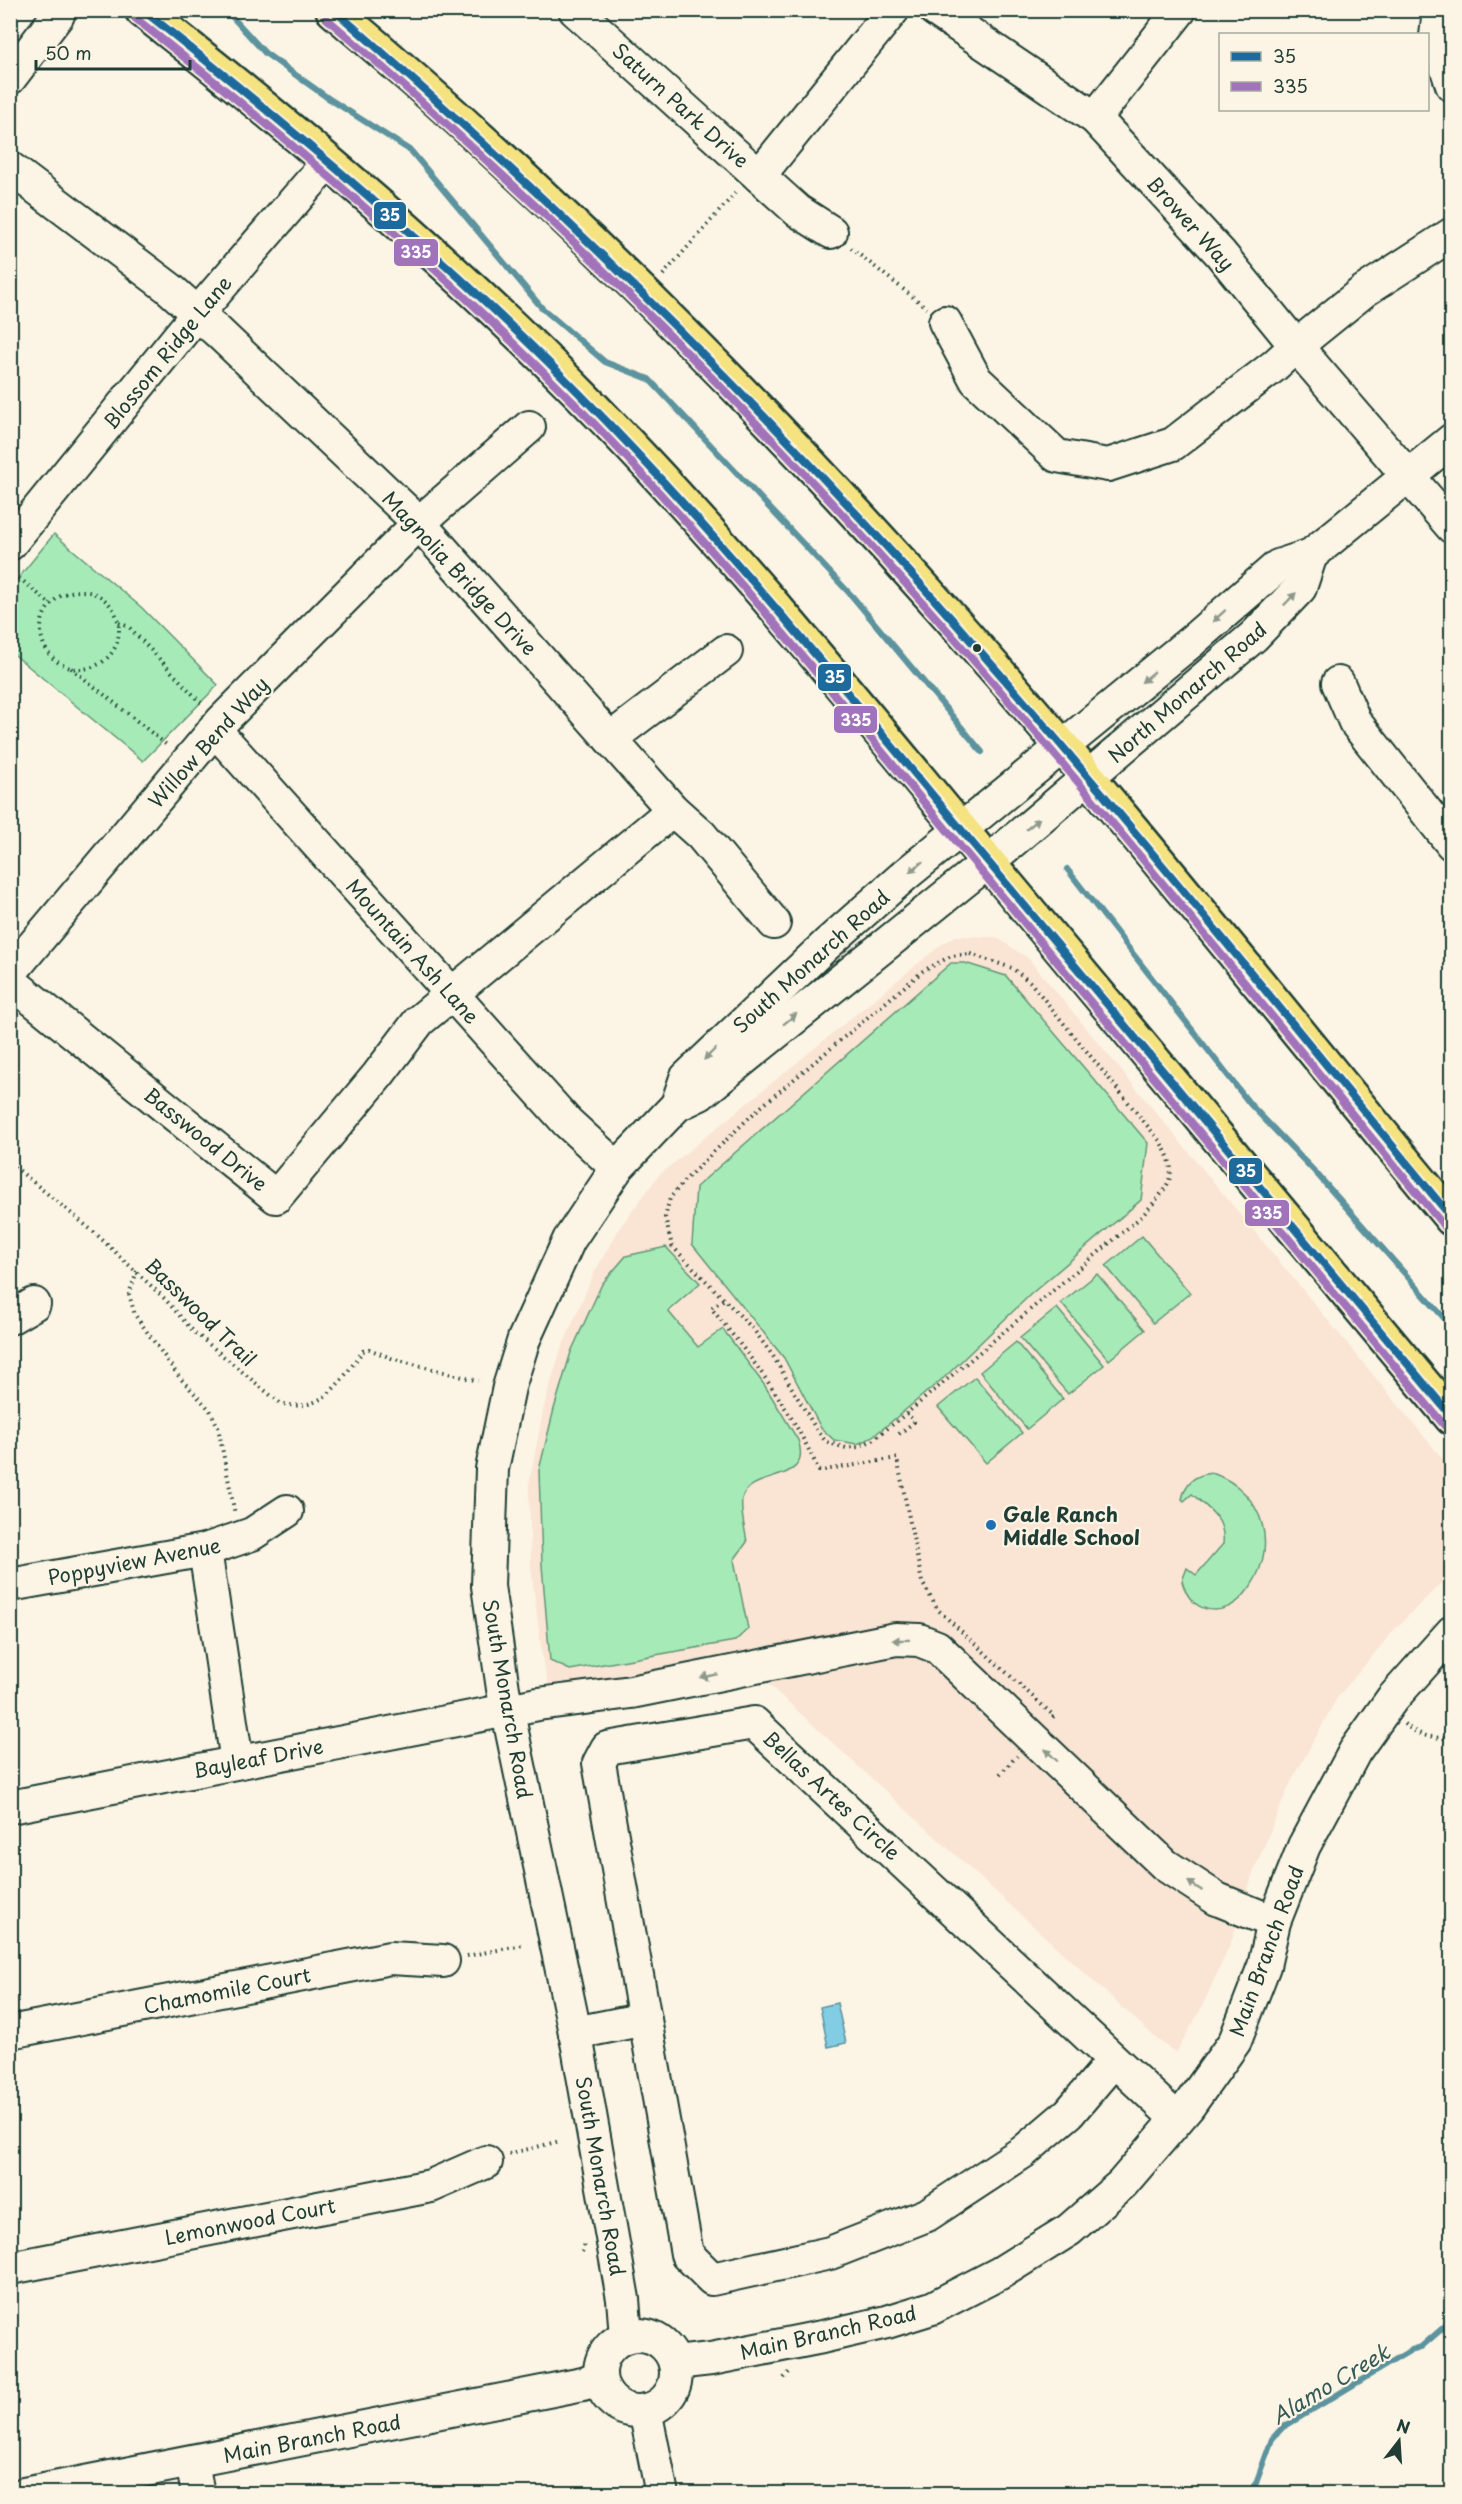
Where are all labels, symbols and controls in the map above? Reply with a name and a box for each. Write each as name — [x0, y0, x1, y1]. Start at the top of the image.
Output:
scale bar — [36, 33, 190, 71]
legend — [1219, 33, 1429, 111]
street label: Saturn Park Drive — [606, 35, 756, 175]
text: 50 m — [45, 39, 92, 66]
text: 35 — [1273, 42, 1296, 69]
text: 335 — [1273, 72, 1308, 99]
street label: Brower Way — [1140, 169, 1242, 277]
line badge: 35 — [373, 201, 407, 230]
text: 35 — [380, 202, 400, 226]
line badge: 335 — [393, 238, 439, 267]
text: 335 — [400, 239, 432, 263]
street label: Blossom Ridge Lane — [96, 269, 238, 435]
street label: Magnolia Bridge Drive — [376, 484, 544, 662]
one-way arrow — [1283, 591, 1297, 606]
one-way arrow — [1212, 609, 1227, 622]
street label: North Monarch Road — [1101, 614, 1273, 770]
unlabelled marker — [971, 642, 983, 654]
line badge: 35 — [817, 663, 852, 692]
text: 35 — [825, 664, 845, 688]
street label: Willow Bend Way — [141, 670, 275, 814]
one-way arrow — [1140, 671, 1156, 684]
line badge: 335 — [833, 705, 878, 734]
text: 335 — [840, 707, 872, 731]
one-way arrow — [1025, 818, 1041, 831]
one-way arrow — [908, 860, 924, 873]
street label: Mountain Ash Lane — [339, 872, 487, 1030]
street label: South Monarch Road — [726, 882, 896, 1040]
one-way arrow — [782, 1013, 798, 1026]
one-way arrow — [702, 1047, 717, 1061]
street label: Basswood Drive — [138, 1080, 274, 1198]
line badge: 35 — [1228, 1157, 1263, 1185]
text: 35 — [1236, 1158, 1256, 1182]
line badge: 335 — [1244, 1199, 1290, 1227]
text: 335 — [1251, 1200, 1283, 1224]
street label: Basswood Trail — [139, 1251, 263, 1373]
place label: Gale Ranch Middle School — [1003, 1499, 1140, 1552]
marker: Gale Ranch Middle School — [984, 1518, 998, 1532]
street label: Poppyview Avenue — [45, 1529, 223, 1592]
street label: South Monarch Road — [476, 1597, 540, 1801]
one-way arrow — [891, 1635, 910, 1645]
one-way arrow — [700, 1672, 719, 1681]
street label: Bellas Artes Circle — [756, 1723, 908, 1867]
street label: Bayleaf Drive — [190, 1731, 326, 1785]
one-way arrow — [1044, 1749, 1058, 1763]
street label: Main Branch Road — [1221, 1861, 1311, 2041]
one-way arrow — [1187, 1880, 1204, 1891]
street label: Chamomile Court — [141, 1959, 313, 2021]
street label: South Monarch Road — [569, 2074, 633, 2278]
street label: Lemonwood Court — [162, 2190, 338, 2252]
street label: Main Branch Road — [737, 2297, 919, 2367]
water label: Alamo Creek — [1265, 2334, 1396, 2431]
street label: Main Branch Road — [221, 2406, 403, 2470]
north arrow — [1369, 2411, 1429, 2471]
text: N — [1394, 2412, 1413, 2439]

